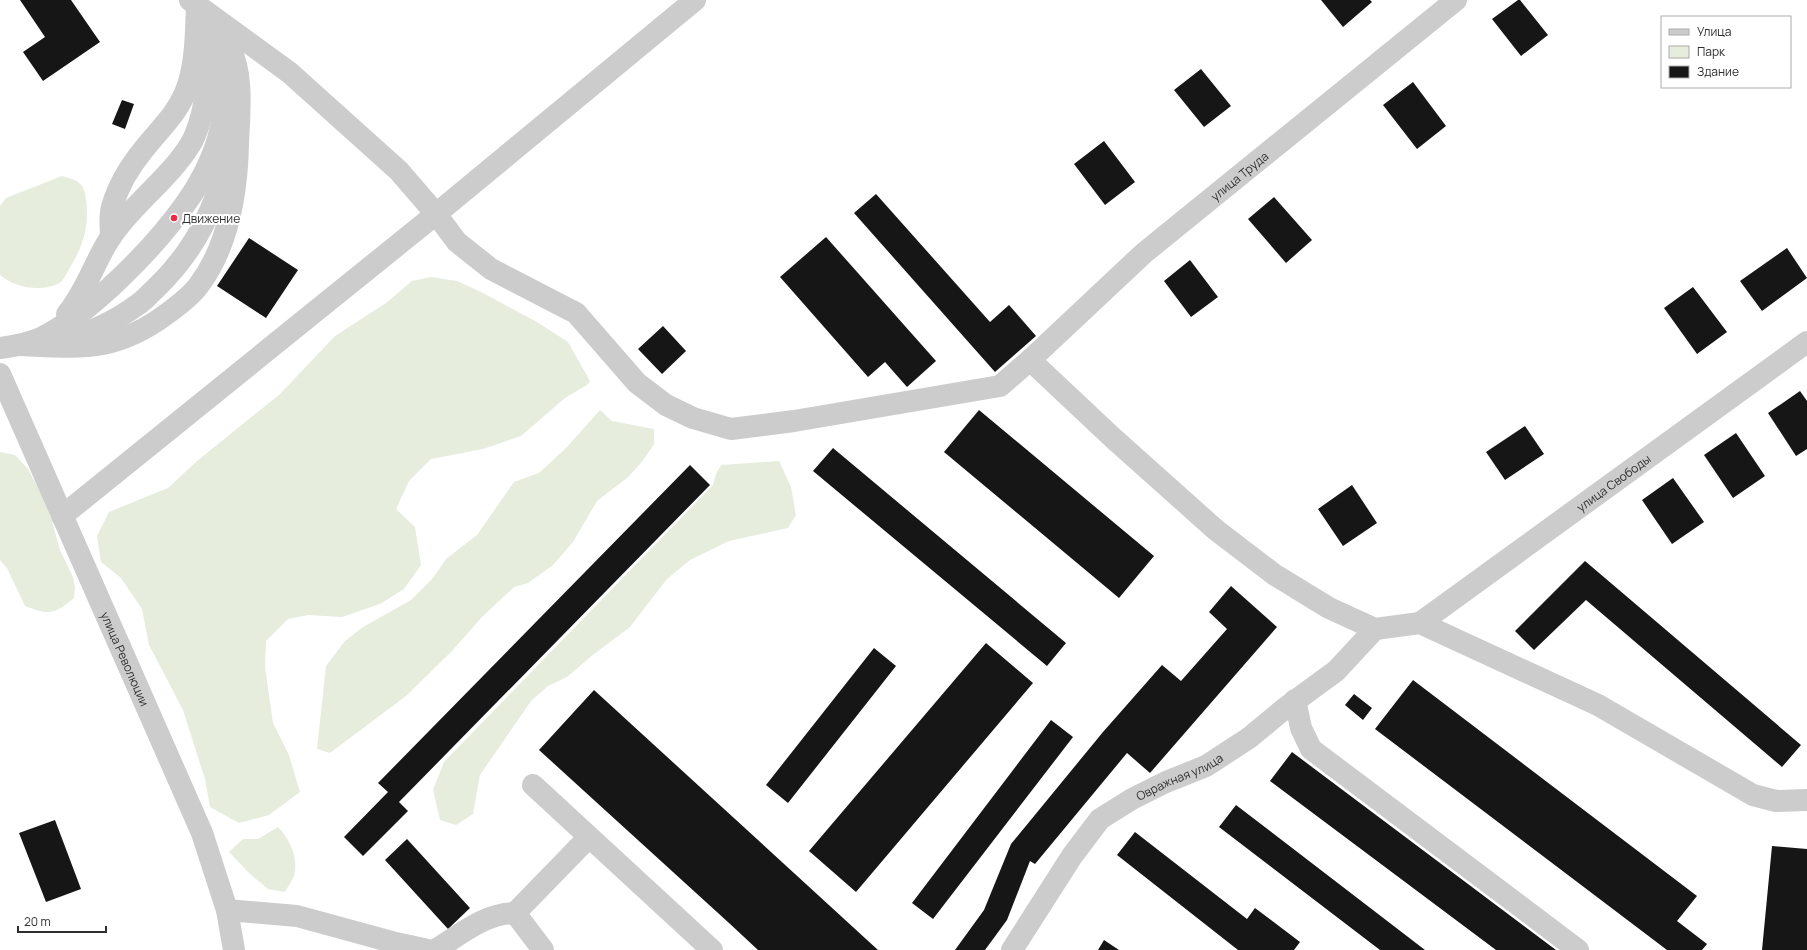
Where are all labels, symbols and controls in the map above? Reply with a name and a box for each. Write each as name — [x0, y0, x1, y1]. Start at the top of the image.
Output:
legend — [1661, 16, 1791, 88]
text: Улица — [1697, 23, 1731, 40]
text: Парк — [1697, 43, 1726, 60]
text: Здание — [1697, 63, 1739, 80]
street label: улица Труда — [1207, 147, 1272, 204]
place label: Движение — [182, 210, 240, 227]
marker: Движение — [169, 213, 179, 223]
street label: улица Свободы — [1573, 450, 1654, 515]
street label: улица Революции — [97, 609, 154, 709]
street label: Овражная улица — [1133, 749, 1226, 804]
scale bar — [18, 908, 106, 934]
text: 20 m — [24, 913, 51, 930]

